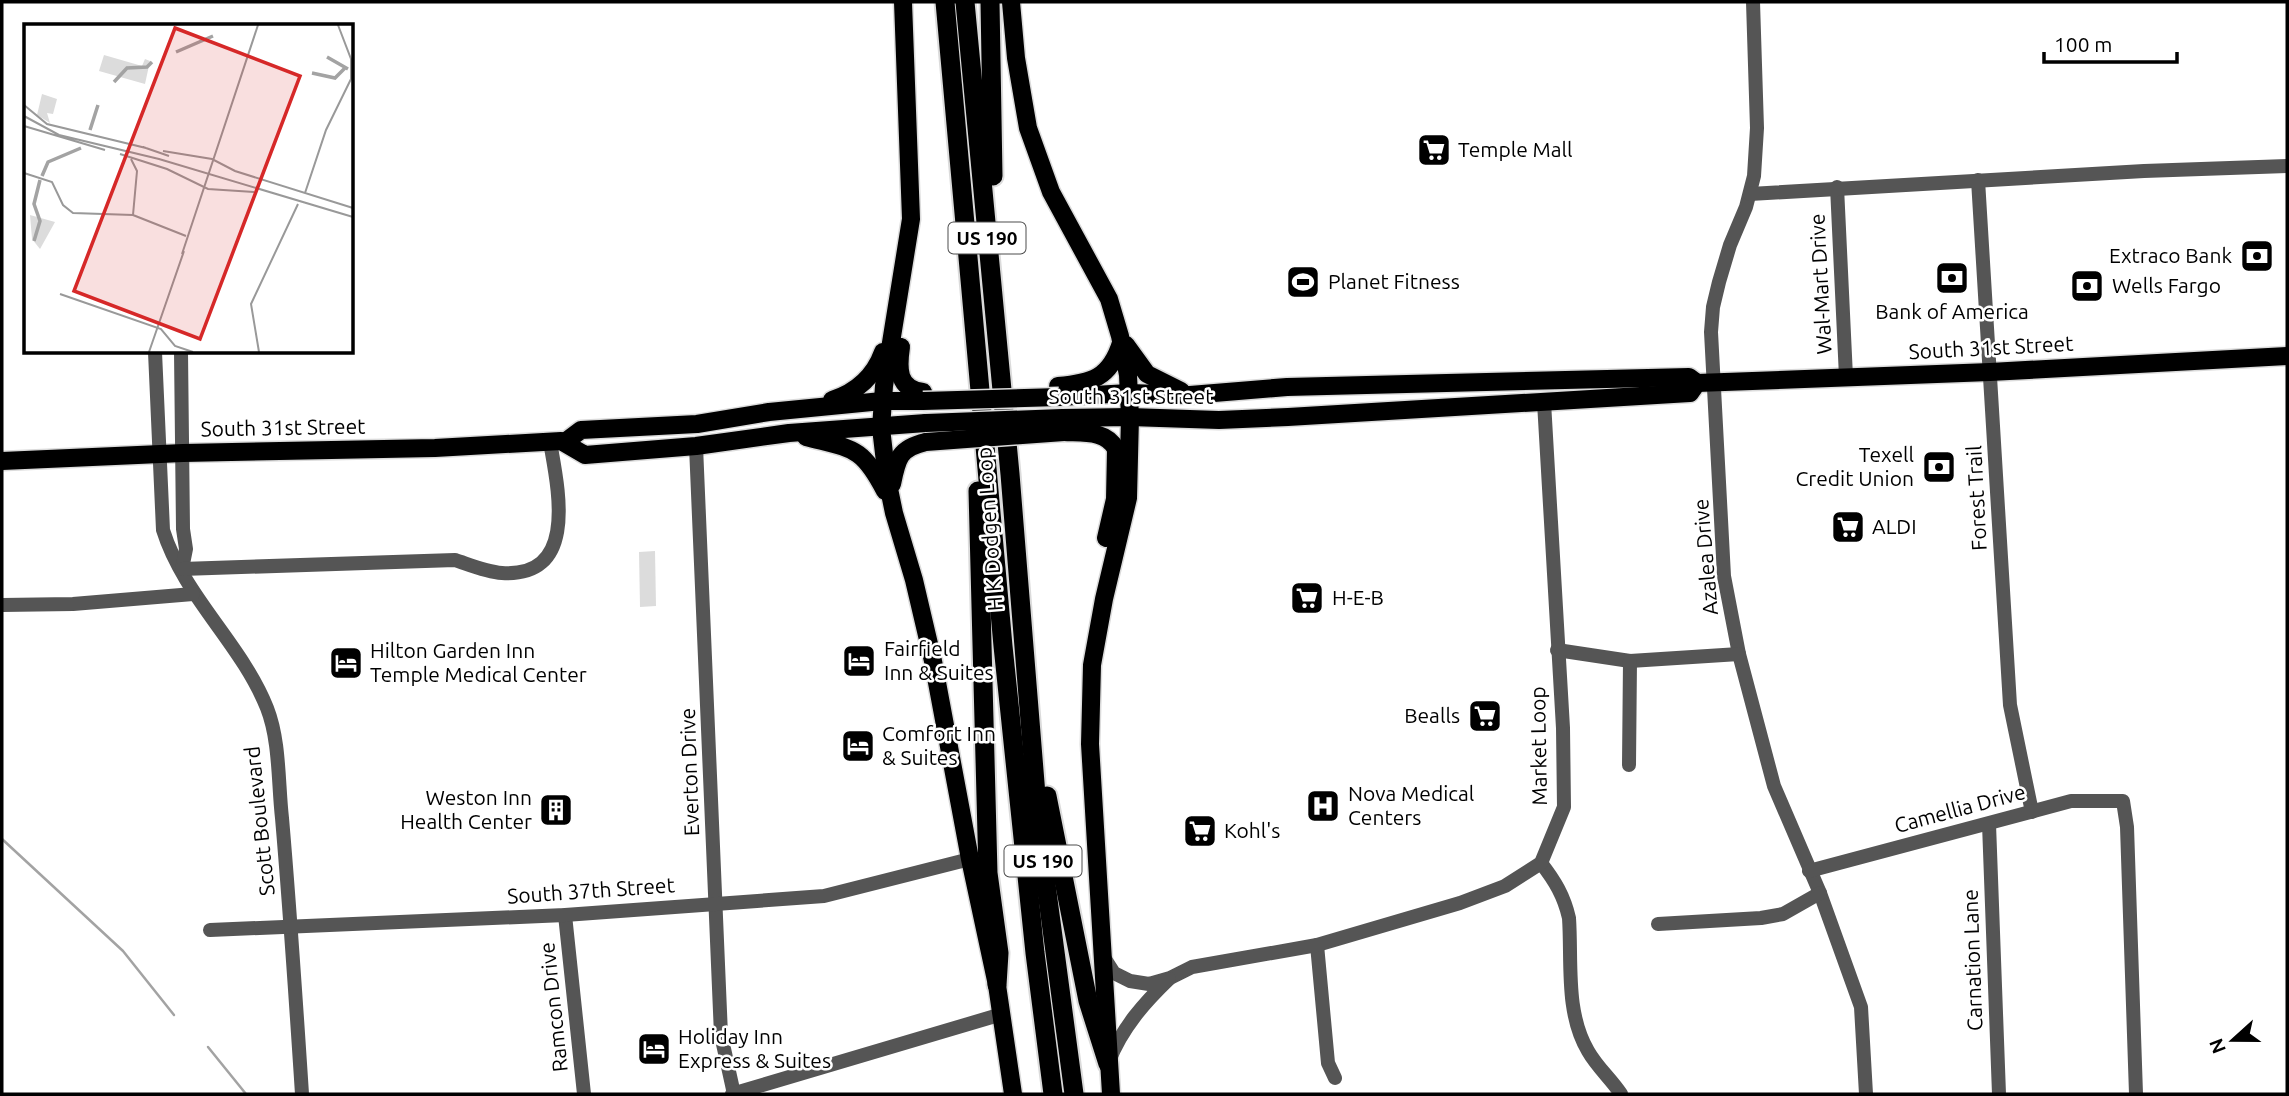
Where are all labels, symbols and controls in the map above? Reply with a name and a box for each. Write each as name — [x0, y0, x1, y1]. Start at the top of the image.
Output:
scale bar — [2044, 21, 2177, 65]
inset map — [24, 24, 354, 354]
text: 100 m — [2054, 32, 2112, 56]
supermarket icon: Temple Mall — [1415, 131, 1453, 169]
place label: Temple Mall — [1458, 137, 1573, 161]
street label: Wal-Mart Drive — [1804, 213, 1836, 355]
road number: US 190 — [948, 222, 1026, 254]
bank icon: Extraco Bank — [2238, 237, 2276, 275]
place label: Extraco Bank — [2109, 243, 2232, 267]
bank icon: Bank of America — [1933, 259, 1971, 297]
sports icon: Planet Fitness — [1284, 263, 1322, 301]
bank icon: Wells Fargo — [2068, 267, 2106, 305]
place label: Planet Fitness — [1328, 269, 1460, 293]
place label: Wells Fargo — [2112, 273, 2221, 297]
place label: Bank of America — [1875, 299, 2029, 323]
street label: South 31st Street — [1908, 331, 2074, 363]
street label: South 31st Street — [1049, 384, 1213, 408]
street label: South 31st Street — [200, 414, 366, 440]
place label: Texell Credit Union — [1795, 442, 1914, 490]
street label: Forest Trail — [1961, 445, 1991, 551]
street label: H K Dodgen Loop — [971, 446, 1007, 612]
bank icon: Texell Credit Union — [1920, 448, 1958, 486]
street label: Azalea Drive — [1688, 498, 1722, 616]
supermarket icon: ALDI — [1829, 508, 1867, 546]
place label: ALDI — [1872, 514, 1917, 538]
supermarket icon: H-E-B — [1288, 579, 1326, 617]
place label: H-E-B — [1332, 585, 1384, 609]
place label: Fairfield Inn & Suites — [884, 636, 994, 684]
place label: Hilton Garden Inn Temple Medical Center — [370, 638, 587, 686]
hotel icon: Fairfield Inn & Suites — [840, 642, 878, 680]
hotel icon: Hilton Garden Inn Temple Medical Center — [327, 644, 365, 682]
street label: Market Loop — [1525, 686, 1551, 806]
supermarket icon: Bealls — [1466, 697, 1504, 735]
place label: Bealls — [1404, 703, 1460, 727]
street label: Everton Drive — [675, 708, 703, 837]
place label: Comfort Inn & Suites — [882, 721, 996, 769]
hotel icon: Comfort Inn & Suites — [839, 727, 877, 765]
street label: Scott Boulevard — [239, 745, 279, 897]
street label: Camellia Drive — [1892, 779, 2028, 837]
place label: Nova Medical Centers — [1348, 781, 1474, 829]
place label: Weston Inn Health Center — [400, 785, 532, 833]
hospital icon: Nova Medical Centers — [1304, 787, 1342, 825]
building icon: Weston Inn Health Center — [537, 791, 575, 829]
supermarket icon: Kohl's — [1181, 812, 1219, 850]
place label: Kohl's — [1224, 818, 1280, 842]
road number: US 190 — [1004, 846, 1082, 876]
street label: South 37th Street — [506, 872, 675, 908]
street label: Carnation Lane — [1958, 889, 1986, 1031]
street label: Ramcon Drive — [534, 941, 572, 1073]
north arrow — [2198, 1005, 2268, 1075]
place label: Holiday Inn Express & Suites — [678, 1024, 831, 1072]
hotel icon: Holiday Inn Express & Suites — [635, 1030, 673, 1068]
text: N — [2204, 1036, 2230, 1057]

